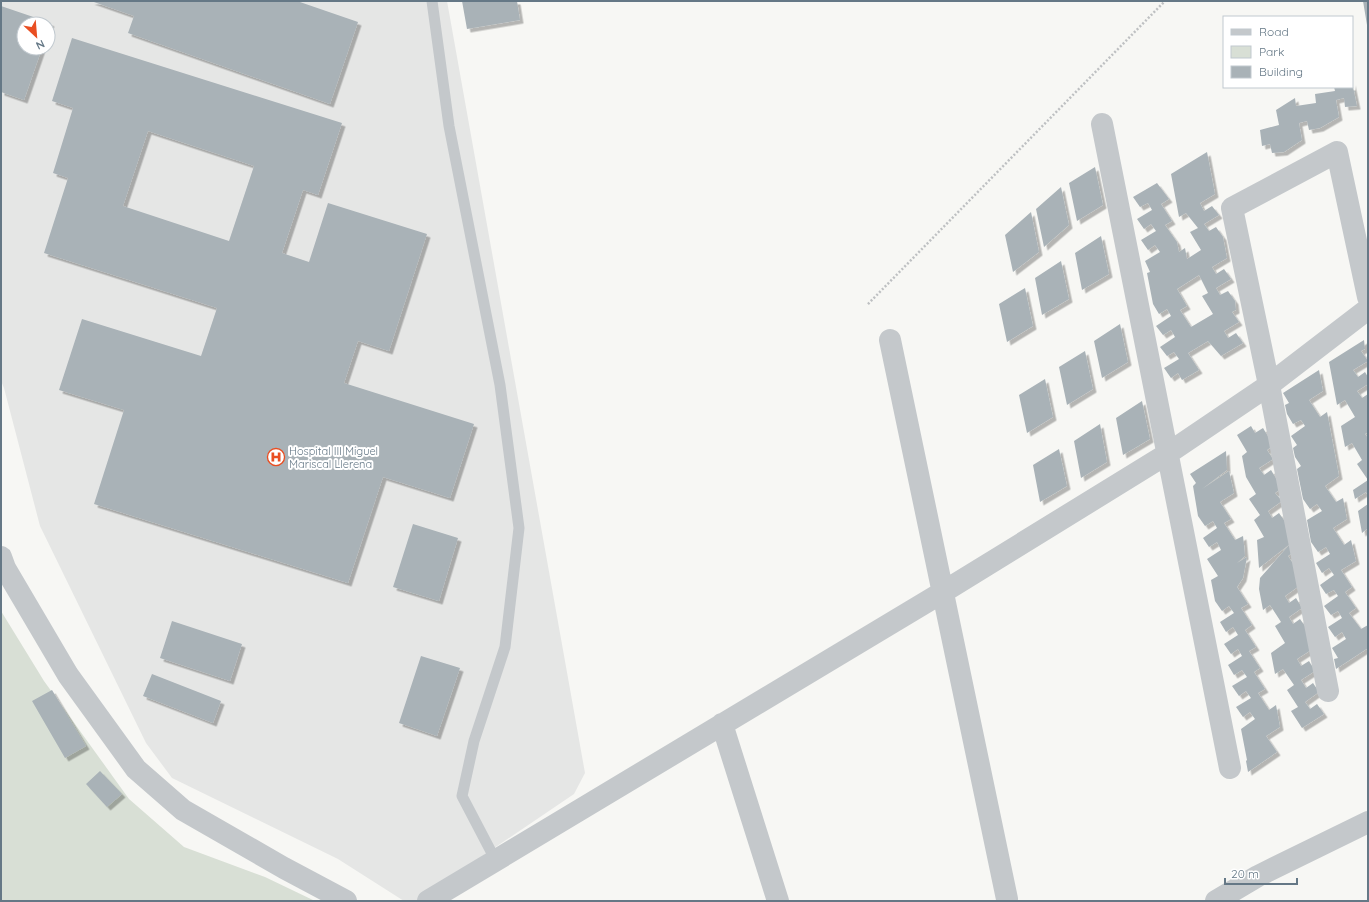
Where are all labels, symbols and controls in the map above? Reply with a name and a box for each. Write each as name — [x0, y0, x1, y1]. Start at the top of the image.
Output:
north arrow — [16, 16, 56, 56]
legend — [1223, 16, 1353, 88]
text: Road — [1259, 24, 1289, 39]
text: N — [34, 37, 47, 53]
text: Park — [1259, 44, 1284, 59]
text: Building — [1259, 64, 1303, 79]
place label: Hospital III Miguel Mariscal Llerena — [289, 444, 378, 471]
hospital icon: Hospital III Miguel Mariscal Llerena — [266, 447, 286, 467]
scale bar — [1225, 860, 1297, 886]
text: 20 m — [1231, 866, 1259, 881]

